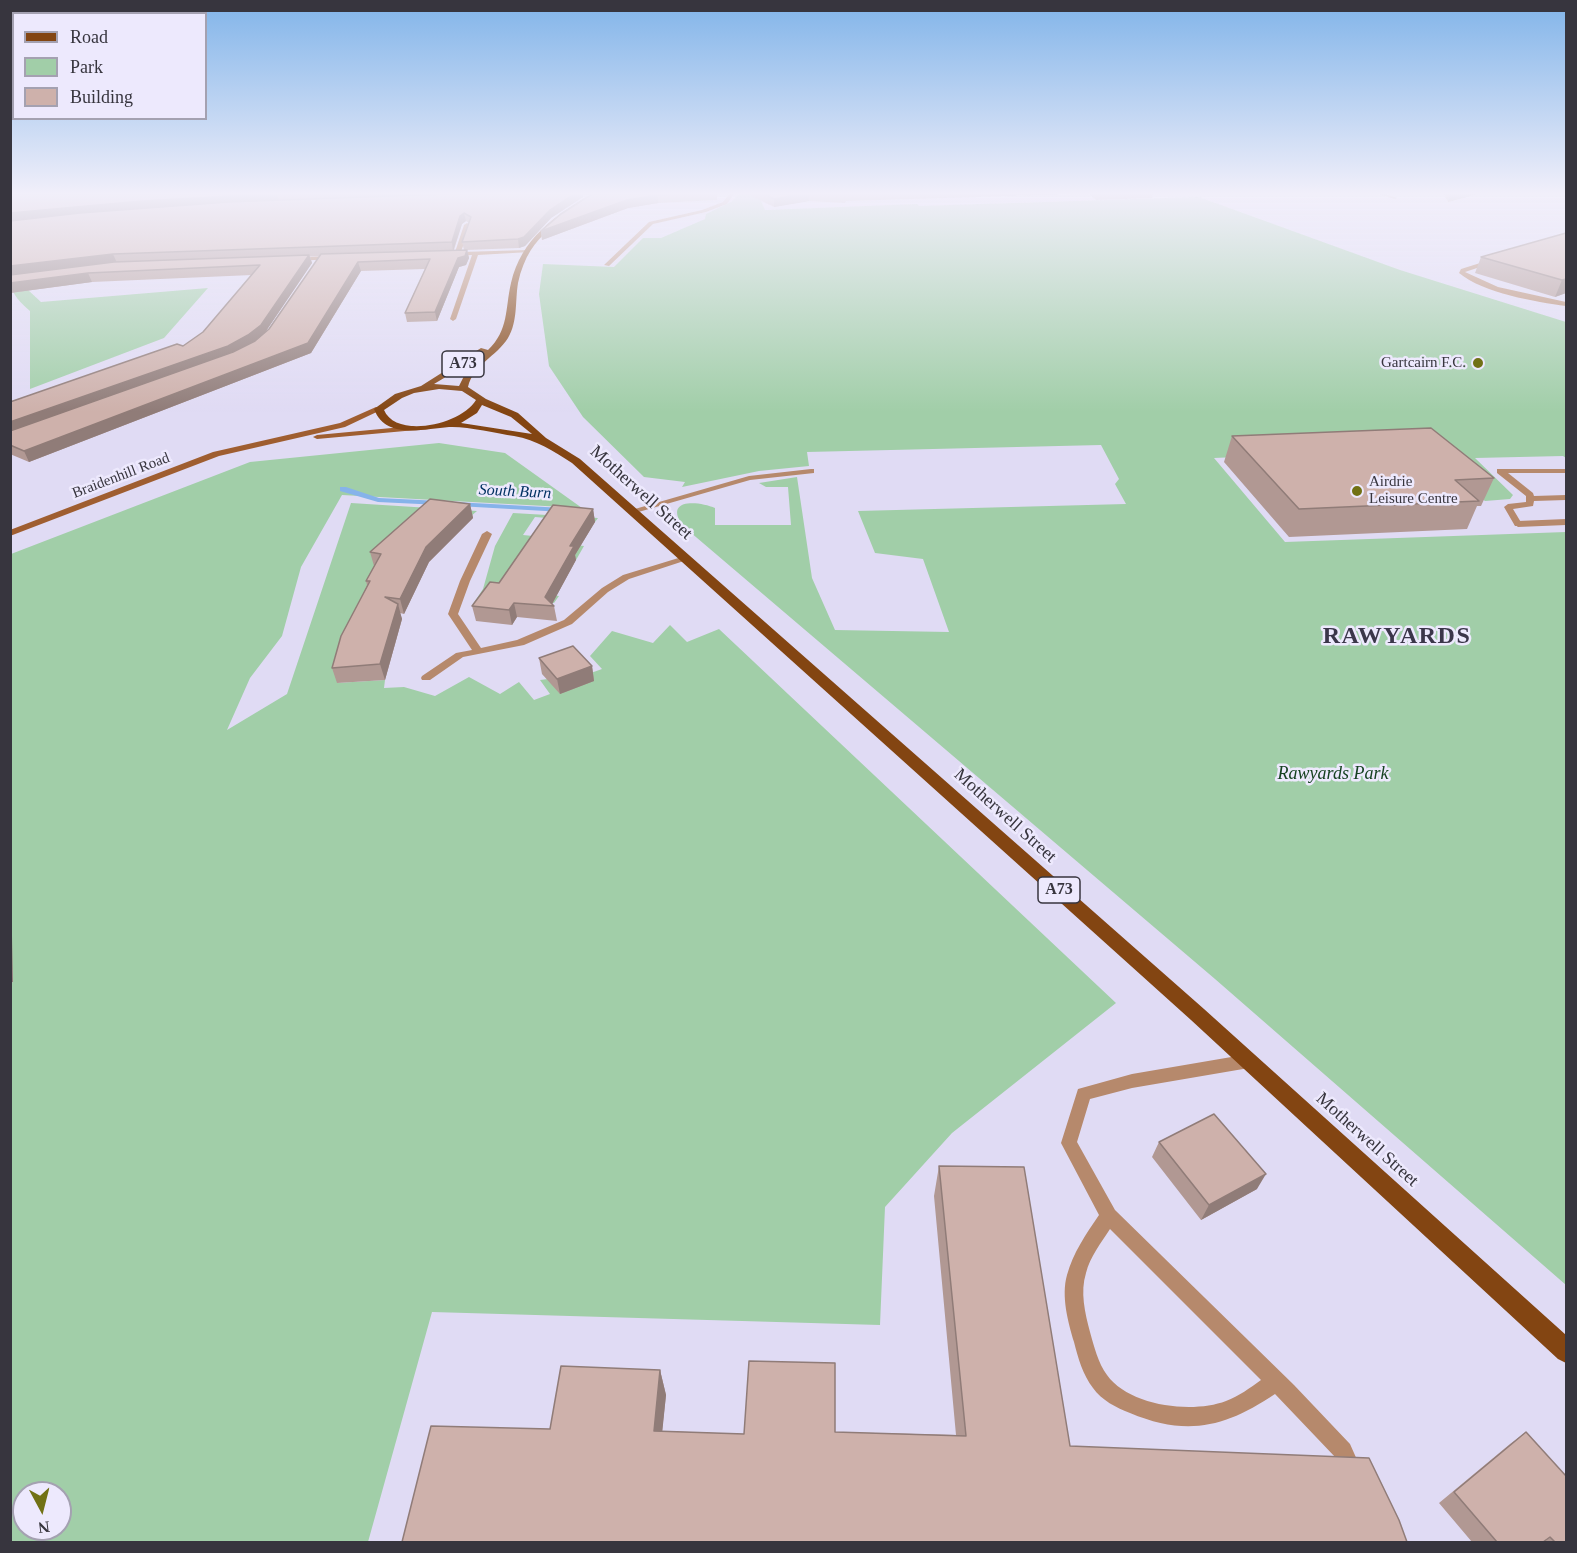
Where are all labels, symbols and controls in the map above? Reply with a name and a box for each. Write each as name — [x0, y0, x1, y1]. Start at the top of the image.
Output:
legend — [12, 12, 207, 120]
text: Road — [70, 27, 108, 47]
text: Park — [70, 57, 103, 77]
text: Building — [70, 87, 133, 107]
road number: A73 — [442, 351, 484, 377]
place label: Gartcairn F.C. — [1381, 354, 1466, 372]
marker: Gartcairn F.C. — [1471, 356, 1485, 370]
street label: Motherwell Street — [585, 441, 697, 545]
street label: Braidenhill Road — [70, 449, 172, 503]
place label: Airdrie Leisure Centre — [1369, 473, 1458, 508]
water label: South Burn — [478, 481, 552, 503]
marker: Airdrie Leisure Centre — [1350, 484, 1364, 498]
district label: RAWYARDS — [1323, 623, 1471, 651]
park label: Rawyards Park — [1278, 763, 1388, 785]
street label: Motherwell Street — [949, 764, 1061, 868]
road number: A73 — [1038, 877, 1080, 903]
street label: Motherwell Street — [1311, 1088, 1423, 1192]
north arrow — [12, 1481, 72, 1541]
text: N — [37, 1518, 51, 1537]

